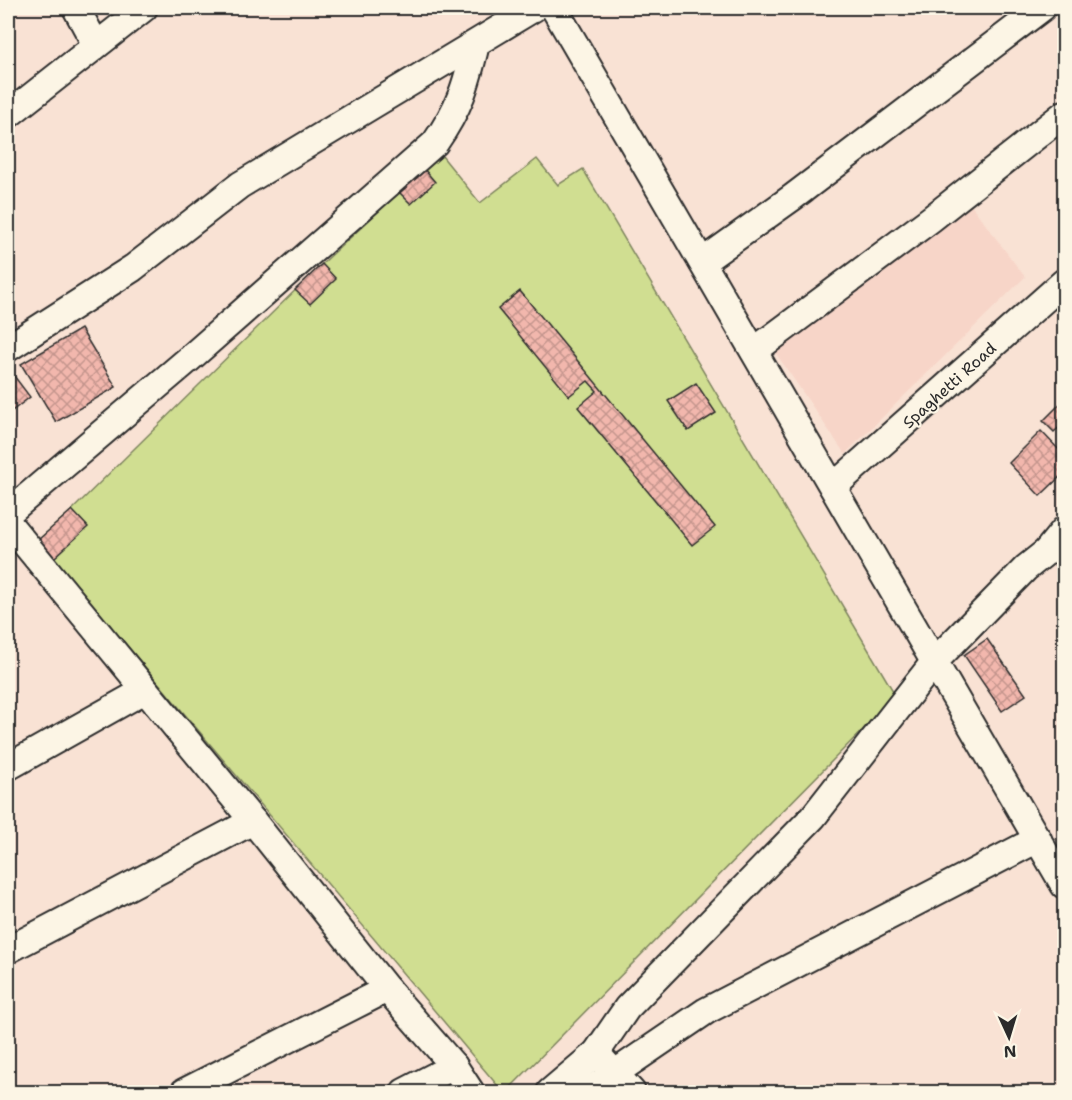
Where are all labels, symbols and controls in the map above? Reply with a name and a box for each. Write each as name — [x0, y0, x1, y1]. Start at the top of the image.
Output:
street label: Spaghetti Road — [898, 338, 1001, 433]
north arrow — [979, 1007, 1039, 1067]
text: N — [1003, 1041, 1017, 1062]

